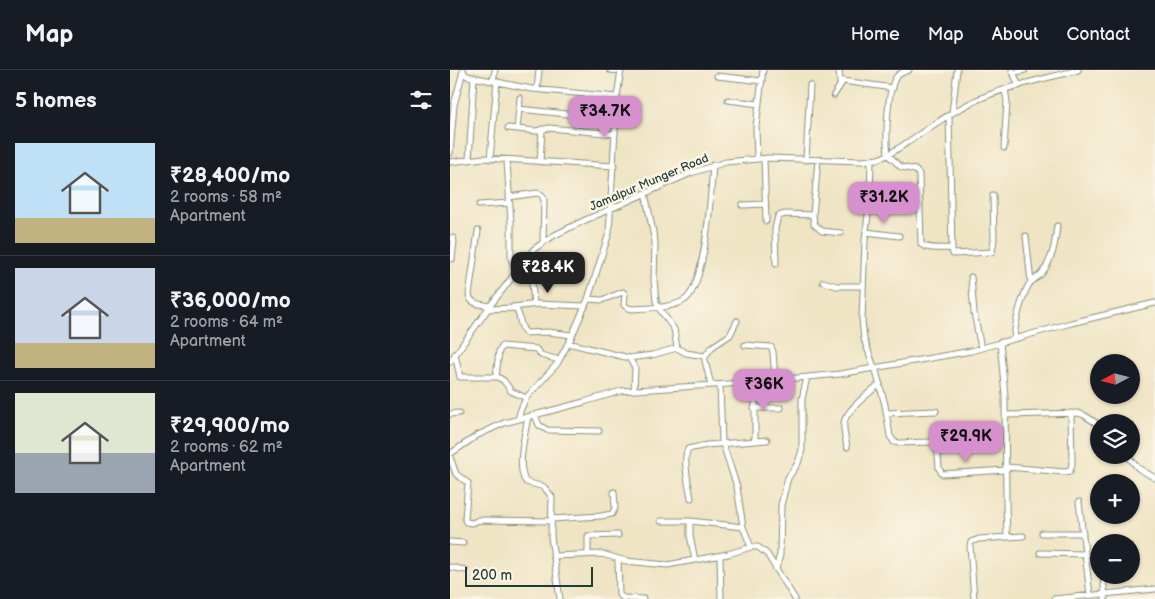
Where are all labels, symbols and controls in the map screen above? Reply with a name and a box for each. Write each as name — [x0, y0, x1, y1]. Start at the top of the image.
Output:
text: Map — [25, 20, 73, 49]
text: Home — [851, 24, 900, 45]
text: Map — [928, 24, 964, 45]
text: About — [992, 24, 1039, 45]
text: Contact — [1067, 24, 1130, 45]
icon: filters — [407, 86, 435, 114]
text: 5 homes — [15, 88, 97, 113]
pin: ₹34.7K — [564, 96, 646, 138]
text: ₹34.7K — [579, 102, 631, 121]
street label: Jamalpur Munger Road — [587, 151, 711, 214]
icon: home — [55, 163, 115, 223]
text: ₹28,400/mo — [170, 163, 290, 188]
pin: ₹31.2K — [843, 182, 925, 224]
text: 2 rooms · 58 m² — [170, 188, 282, 207]
text: ₹31.2K — [859, 188, 909, 207]
text: Apartment — [170, 207, 246, 226]
pin: ₹28.4K — [507, 252, 589, 294]
text: ₹28.4K — [522, 258, 574, 277]
icon: home — [55, 288, 115, 348]
text: ₹36,000/mo — [170, 288, 291, 313]
text: 2 rooms · 64 m² — [170, 313, 283, 332]
text: Apartment — [170, 332, 246, 351]
north arrow — [1090, 354, 1140, 404]
map controls — [1090, 354, 1140, 584]
pin: ₹36K — [734, 368, 794, 411]
text: ₹36K — [744, 375, 784, 394]
icon: home — [55, 413, 115, 473]
text: ₹29,900/mo — [170, 413, 290, 438]
button: layers — [1090, 414, 1140, 464]
pin: ₹29.9K — [925, 420, 1007, 463]
text: ₹29.9K — [940, 427, 992, 446]
text: 2 rooms · 62 m² — [170, 438, 283, 457]
text: Apartment — [170, 457, 246, 476]
button: + — [1090, 474, 1140, 524]
button: − — [1090, 534, 1140, 584]
scale bar — [465, 564, 592, 587]
text: 200 m — [472, 567, 512, 584]

